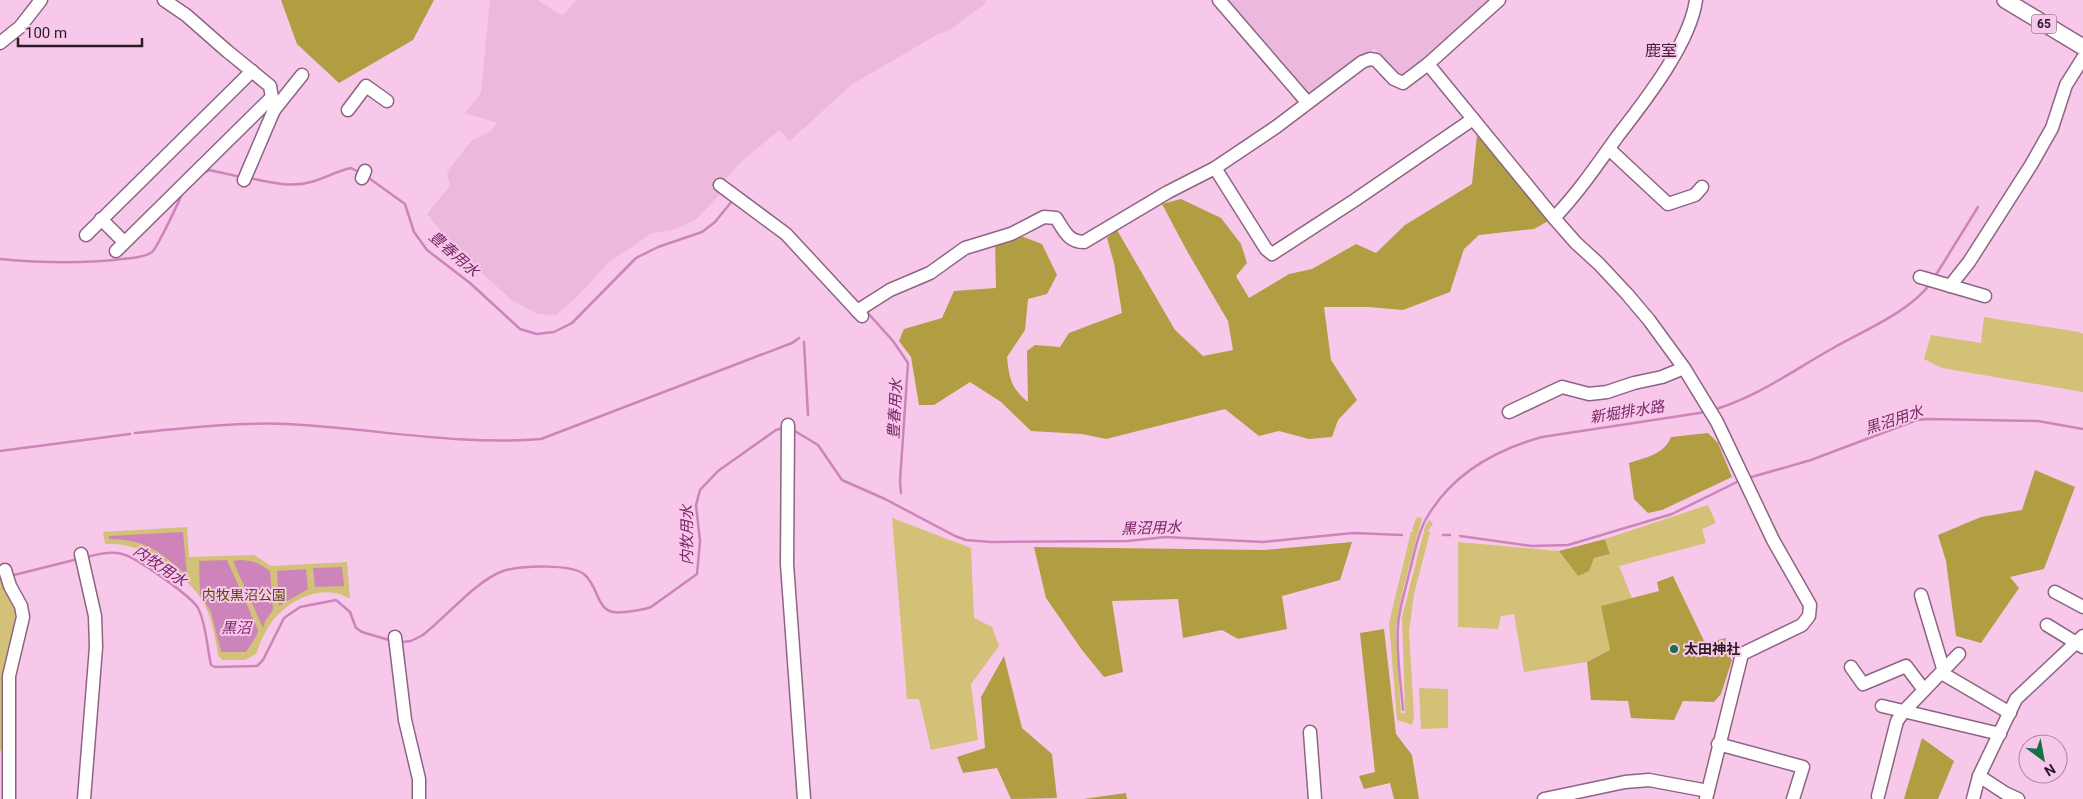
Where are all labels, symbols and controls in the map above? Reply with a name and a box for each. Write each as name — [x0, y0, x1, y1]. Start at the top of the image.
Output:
road number: 65 — [2032, 14, 2056, 34]
scale bar — [18, 15, 141, 47]
text: 100 m — [25, 24, 67, 42]
district label: 鹿室 — [1645, 41, 1677, 60]
water label: 豊春用水 — [425, 228, 484, 282]
water label: 豊春用水 — [884, 377, 906, 439]
water label: 新堀排水路 — [1589, 397, 1667, 427]
water label: 黒沼用水 — [1863, 402, 1927, 438]
water label: 内牧用水 — [678, 503, 696, 565]
water label: 黒沼用水 — [1121, 518, 1183, 538]
water label: 内牧用水 — [130, 542, 192, 591]
park label: 内牧黒沼公園 — [202, 587, 286, 603]
water label: 黒沼 — [221, 619, 253, 637]
place label: 太田神社 — [1684, 641, 1740, 657]
marker: 太田神社 — [1668, 643, 1680, 655]
north arrow — [2018, 734, 2068, 784]
text: N — [2041, 761, 2058, 779]

